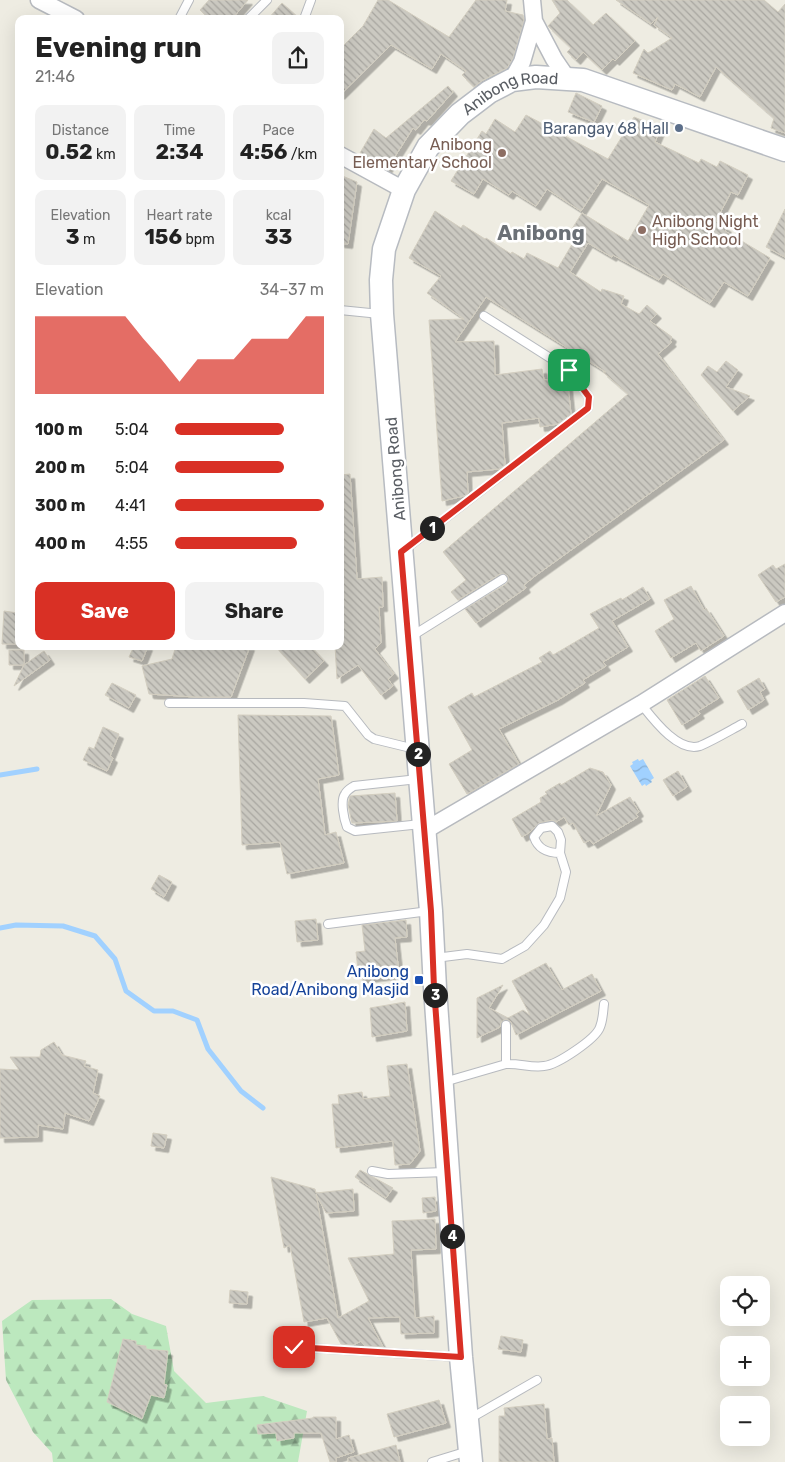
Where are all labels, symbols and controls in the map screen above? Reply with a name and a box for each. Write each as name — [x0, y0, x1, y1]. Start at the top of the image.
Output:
text: Evening run — [35, 31, 202, 64]
button: share — [272, 32, 324, 84]
text: 21:46 — [35, 67, 75, 86]
street label: Anibong Road — [458, 68, 559, 119]
place label: Barangay 68 Hall — [543, 119, 669, 138]
text: Distance — [52, 122, 109, 139]
text: Time — [164, 122, 195, 139]
text: Pace — [262, 122, 295, 139]
marker: Barangay 68 Hall — [673, 122, 685, 134]
place label: Anibong Elementary School — [352, 135, 492, 172]
text: 0.52 — [45, 139, 93, 164]
text: 2:34 — [156, 139, 203, 164]
text: 4:56 — [240, 139, 287, 164]
text: km — [93, 146, 116, 163]
text: /km — [287, 146, 317, 163]
marker: Anibong Elementary School — [496, 147, 508, 159]
text: Elevation — [51, 207, 111, 224]
text: Heart rate — [147, 207, 212, 224]
text: kcal — [266, 207, 291, 224]
place label: Anibong Night High School — [652, 212, 759, 249]
district label: Anibong — [497, 220, 585, 245]
text: 3 — [66, 224, 79, 249]
text: 156 — [144, 224, 182, 249]
text: 33 — [265, 224, 292, 249]
marker: Anibong Night High School — [636, 224, 648, 236]
text: m — [79, 231, 95, 248]
text: bpm — [182, 231, 215, 248]
text: Elevation — [35, 280, 104, 299]
text: 34–37 m — [260, 280, 324, 299]
pin — [548, 349, 590, 391]
icon: arrive — [555, 356, 583, 384]
street label: Anibong Road — [381, 416, 409, 522]
text: 100 m — [35, 420, 83, 439]
text: 5:04 — [115, 420, 149, 439]
text: 200 m — [35, 458, 85, 477]
text: 5:04 — [115, 458, 149, 477]
text: 300 m — [35, 496, 85, 515]
text: 4:41 — [115, 496, 146, 515]
pin: 1 — [420, 516, 444, 540]
text: 1 — [429, 520, 436, 537]
text: 400 m — [35, 534, 86, 553]
text: 4:55 — [115, 534, 148, 553]
button: Save — [35, 582, 175, 640]
button: Share — [185, 582, 324, 640]
pin: 2 — [406, 742, 430, 766]
text: 2 — [414, 746, 423, 763]
place label: Anibong Road/Anibong Masjid — [251, 962, 409, 999]
marker: Anibong Road/Anibong Masjid — [413, 974, 425, 986]
pin: 3 — [422, 982, 448, 1008]
text: 3 — [431, 987, 440, 1004]
pin: 4 — [440, 1224, 464, 1248]
text: 4 — [448, 1228, 457, 1245]
map controls — [720, 1276, 770, 1446]
button: locate — [720, 1276, 770, 1326]
pin — [273, 1326, 315, 1368]
icon: check — [280, 1333, 308, 1361]
button: + — [720, 1336, 770, 1386]
button: − — [720, 1396, 770, 1446]

